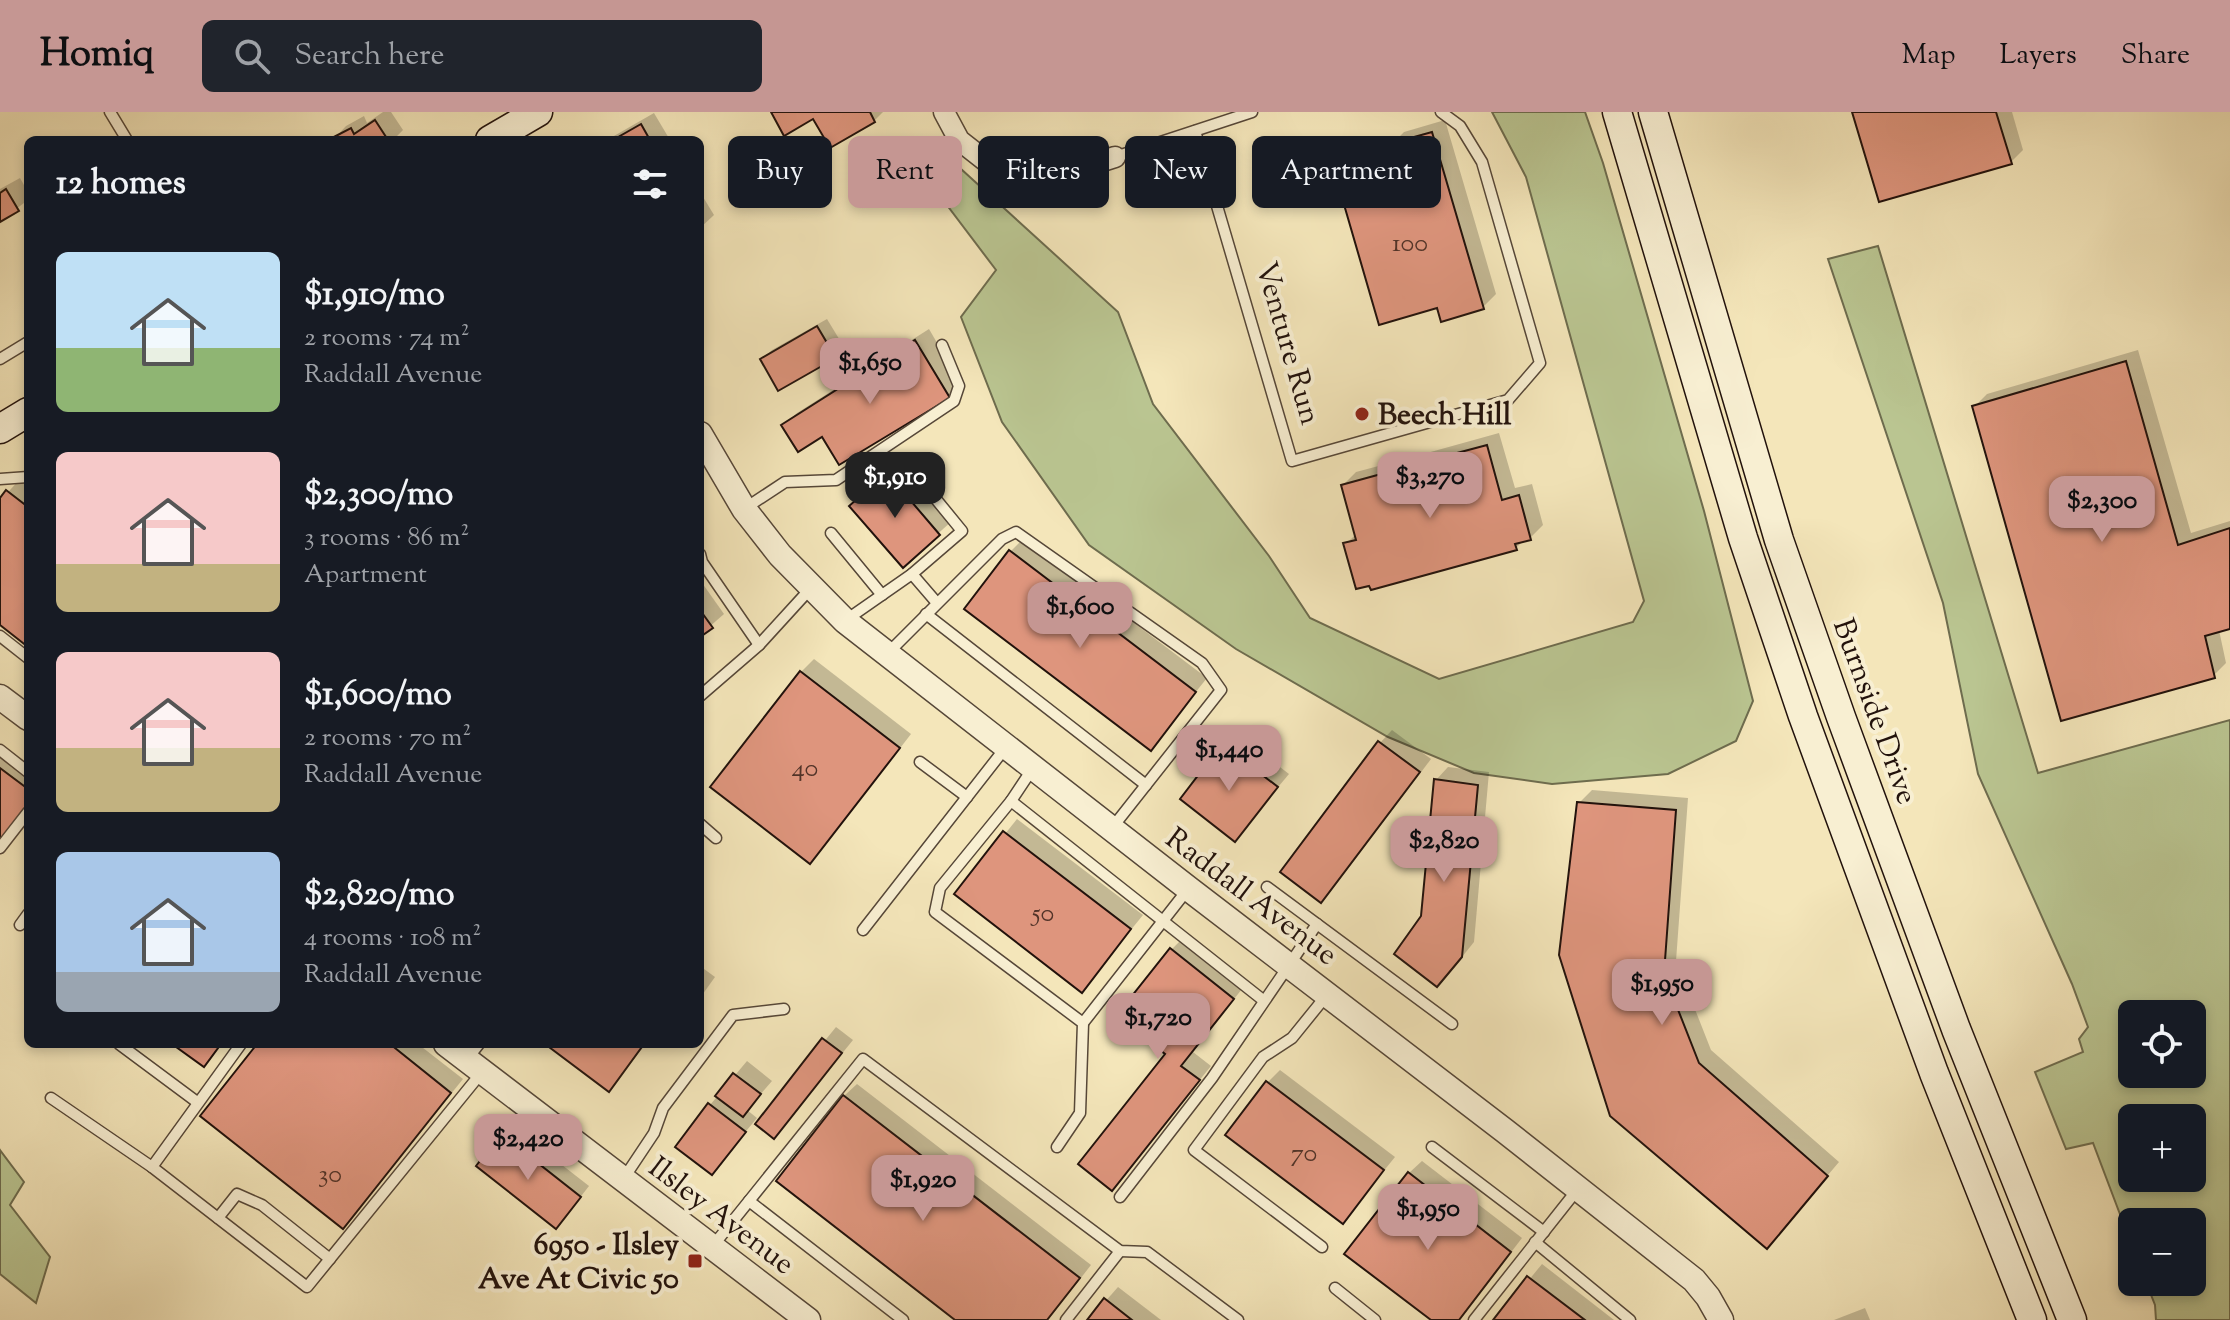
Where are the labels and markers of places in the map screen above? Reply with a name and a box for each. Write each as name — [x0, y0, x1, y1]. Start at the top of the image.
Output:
pin: $1,650 — [805, 338, 935, 406]
place label: Beech Hill — [1378, 395, 1512, 438]
marker: Beech Hill — [1353, 405, 1371, 423]
pin: $1,910 — [830, 452, 960, 520]
pin: $3,270 — [1365, 452, 1495, 520]
pin: $2,300 — [2037, 476, 2167, 544]
pin: $1,600 — [1015, 582, 1145, 650]
pin: $1,440 — [1164, 725, 1294, 793]
pin: $2,820 — [1379, 816, 1509, 884]
pin: $1,950 — [1597, 959, 1727, 1027]
pin: $1,720 — [1093, 993, 1223, 1061]
pin: $2,420 — [463, 1114, 593, 1182]
pin: $1,920 — [858, 1155, 988, 1223]
pin: $1,950 — [1363, 1184, 1493, 1252]
place label: 6950 - Ilsley Ave At Civic 50 — [478, 1225, 679, 1302]
marker: 6950 - Ilsley Ave At Civic 50 — [686, 1252, 704, 1270]

